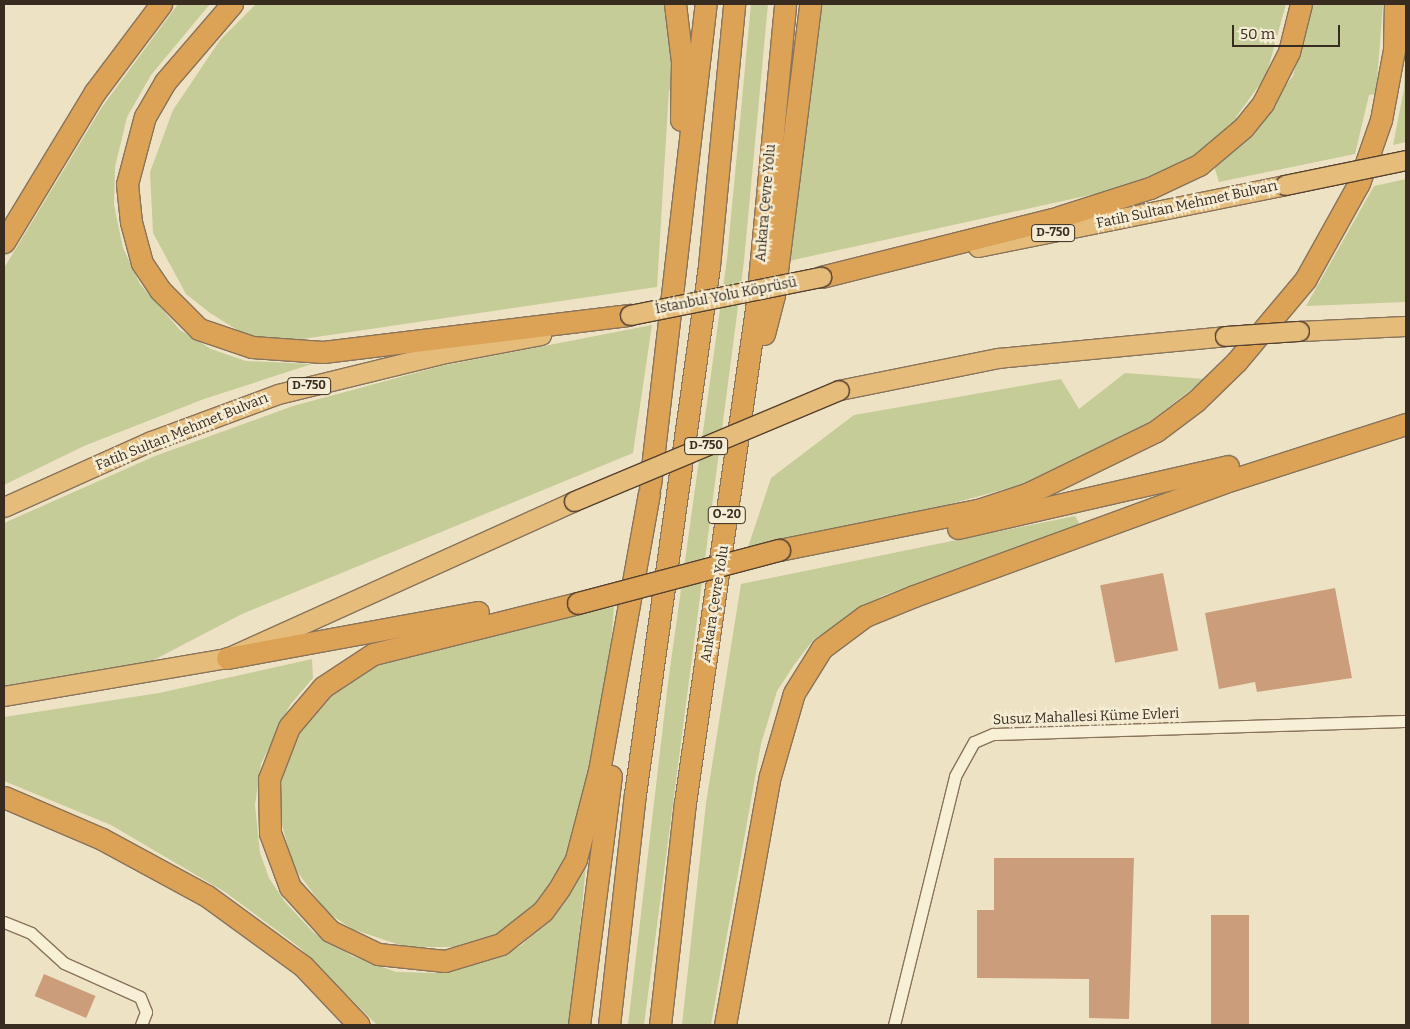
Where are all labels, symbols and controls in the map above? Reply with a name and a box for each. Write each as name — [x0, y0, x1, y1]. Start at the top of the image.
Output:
scale bar — [1235, 15, 1342, 47]
text: 50 m — [1240, 25, 1275, 43]
street label: Ankara Çevre Yolu — [752, 143, 780, 263]
street label: Fatih Sultan Mehmet Bulvarı — [1095, 178, 1279, 232]
road number: D-750 — [1030, 224, 1076, 242]
street label: İstanbul Yolu Köprüsü — [654, 274, 798, 318]
road number: D-750 — [286, 376, 332, 396]
street label: Fatih Sultan Mehmet Bulvarı — [93, 390, 271, 474]
road number: D-750 — [684, 436, 728, 456]
road number: O-20 — [707, 506, 747, 524]
street label: Ankara Çevre Yolu — [697, 544, 733, 664]
street label: Susuz Mahallesi Küme Evleri — [992, 705, 1180, 729]

